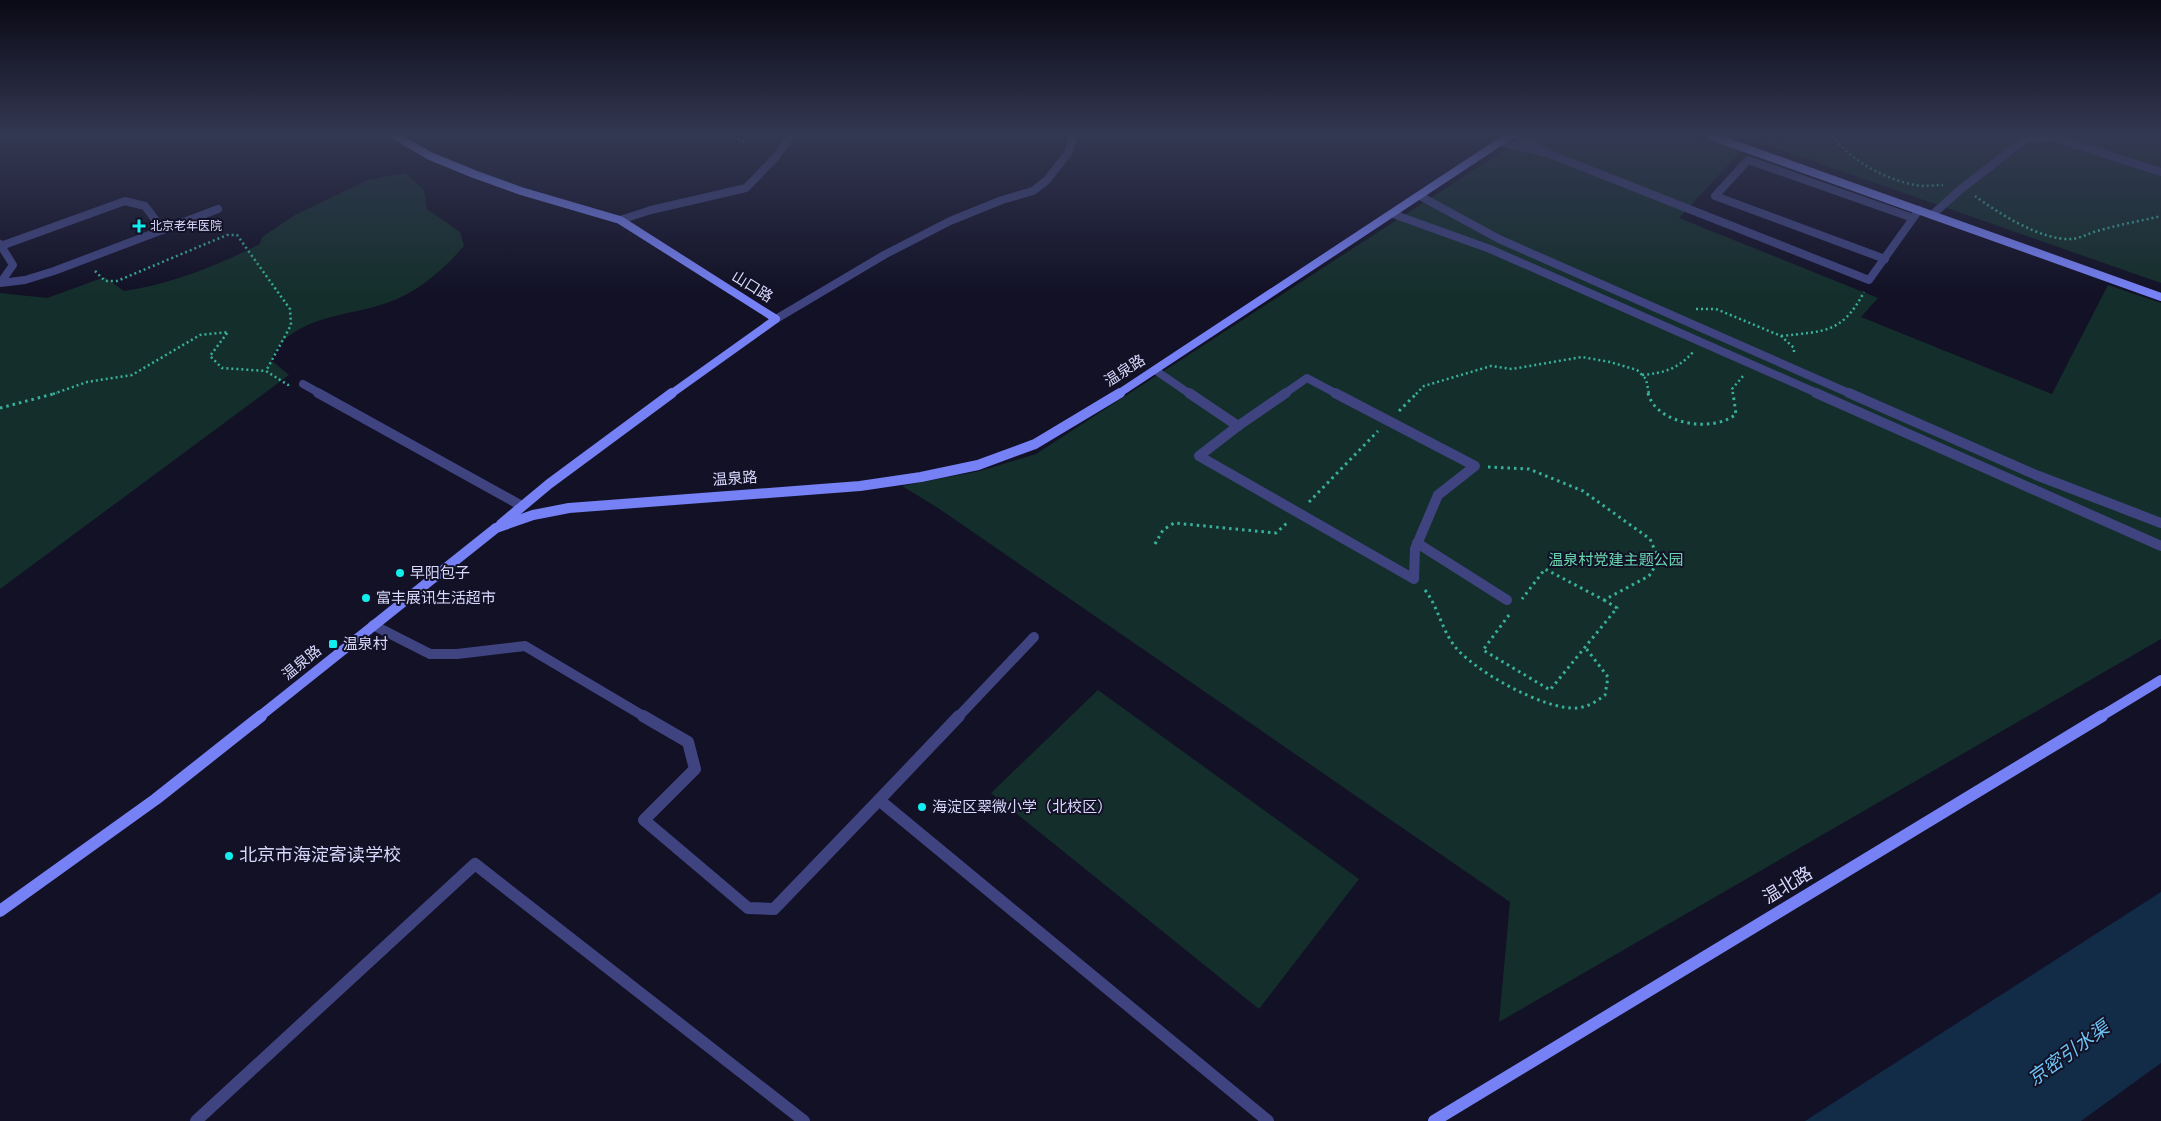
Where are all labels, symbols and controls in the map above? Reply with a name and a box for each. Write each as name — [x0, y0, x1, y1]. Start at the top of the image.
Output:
marker: 北京老年医院 — [132, 219, 146, 233]
place label: 北京老年医院 — [150, 219, 222, 232]
street label: 山口路 — [729, 268, 776, 305]
street label: 温泉路 — [1101, 352, 1148, 390]
street label: 温泉路 — [712, 469, 758, 488]
park label: 温泉村党建主题公园 — [1548, 551, 1684, 568]
place label: 早阳包子 — [410, 565, 470, 581]
marker: 早阳包子 — [394, 567, 406, 579]
place label: 富丰展讯生活超市 — [376, 590, 496, 606]
marker: 富丰展讯生活超市 — [360, 592, 372, 604]
place label: 温泉村 — [343, 635, 388, 652]
marker: 温泉村 — [327, 638, 339, 650]
street label: 温泉路 — [279, 642, 324, 683]
place label: 海淀区翠微小学（北校区） — [932, 798, 1112, 815]
marker: 海淀区翠微小学（北校区） — [916, 801, 928, 813]
place label: 北京市海淀寄读学校 — [239, 845, 401, 865]
marker: 北京市海淀寄读学校 — [223, 850, 235, 862]
street label: 温北路 — [1759, 863, 1816, 908]
water label: 京密引水渠 — [2024, 1015, 2115, 1090]

